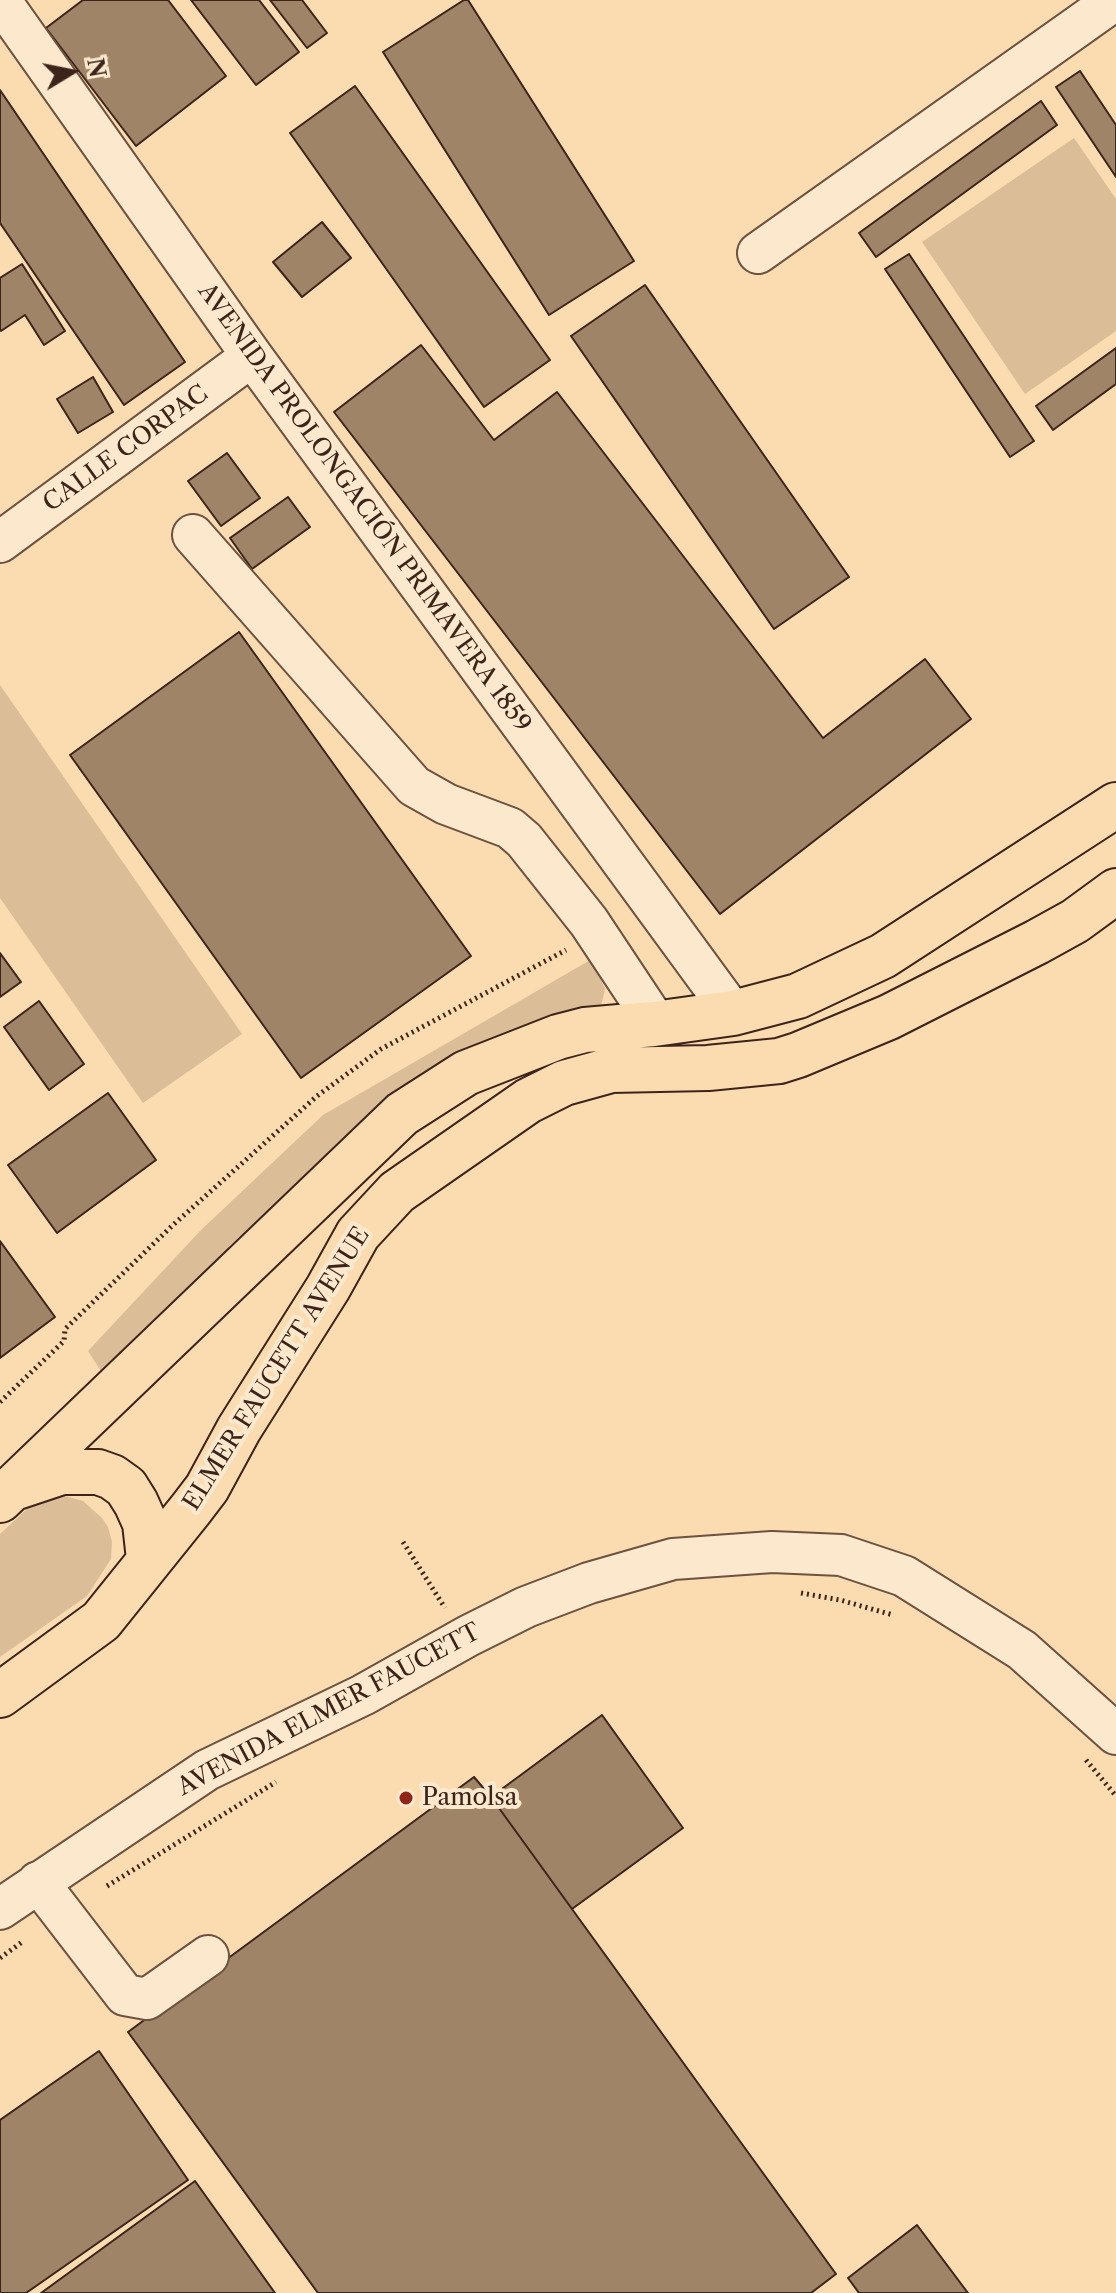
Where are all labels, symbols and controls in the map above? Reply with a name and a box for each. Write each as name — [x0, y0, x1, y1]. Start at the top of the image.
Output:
north arrow — [32, 32, 112, 112]
text: N — [81, 56, 111, 80]
street label: AVENIDA PROLONGACIÓN PRIMAVERA 1859 — [191, 278, 537, 738]
street label: CALLE CORPAC — [38, 380, 214, 518]
street label: ELMER FAUCETT AVENUE — [178, 1222, 376, 1516]
street label: AVENIDA ELMER FAUCETT — [173, 1618, 485, 1802]
place label: Pamolsa — [422, 1784, 517, 1812]
marker: Pamolsa — [397, 1789, 415, 1807]

